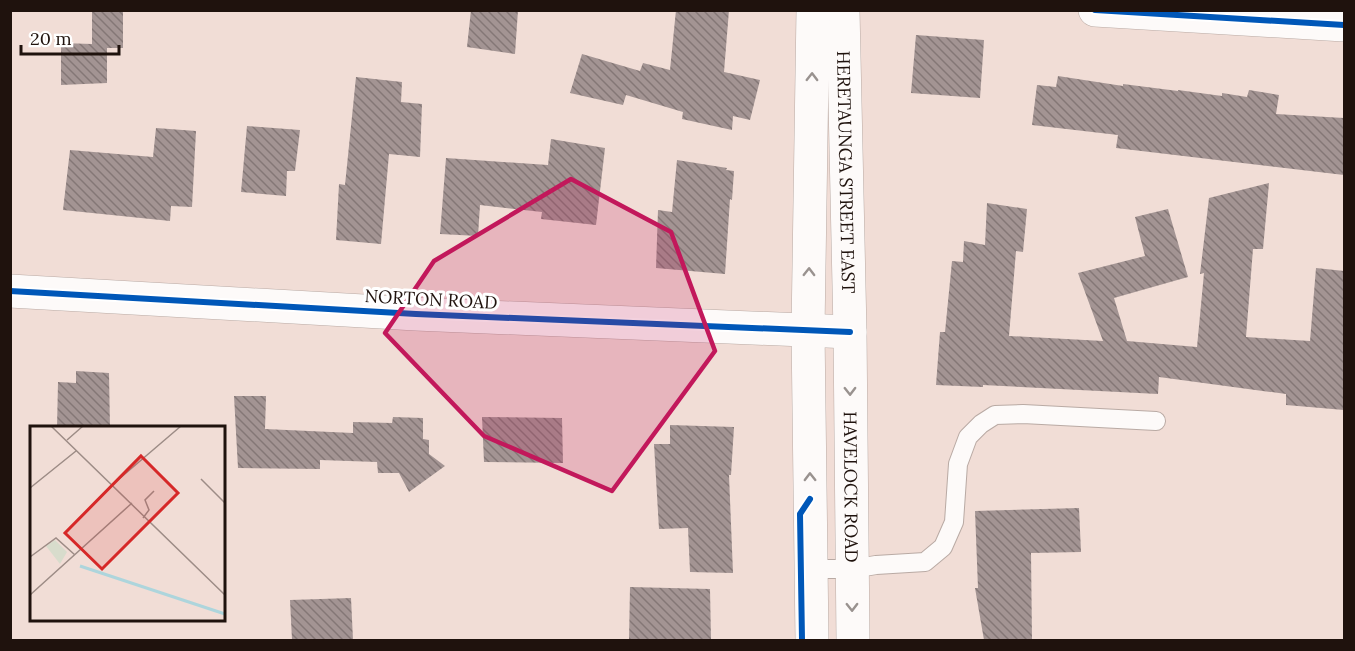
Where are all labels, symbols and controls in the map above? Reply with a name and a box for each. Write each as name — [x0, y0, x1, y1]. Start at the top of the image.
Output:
scale bar — [21, 18, 118, 56]
text: 20 m — [30, 27, 72, 50]
street label: HERETAUNGA STREET EAST — [832, 50, 861, 294]
one-way arrow — [806, 73, 818, 82]
one-way arrow — [803, 267, 815, 276]
street label: NORTON ROAD — [364, 284, 498, 314]
one-way arrow — [844, 386, 856, 395]
street label: HAVELOCK ROAD — [839, 411, 864, 563]
inset map — [30, 426, 225, 621]
one-way arrow — [803, 473, 816, 482]
one-way arrow — [846, 602, 858, 611]

